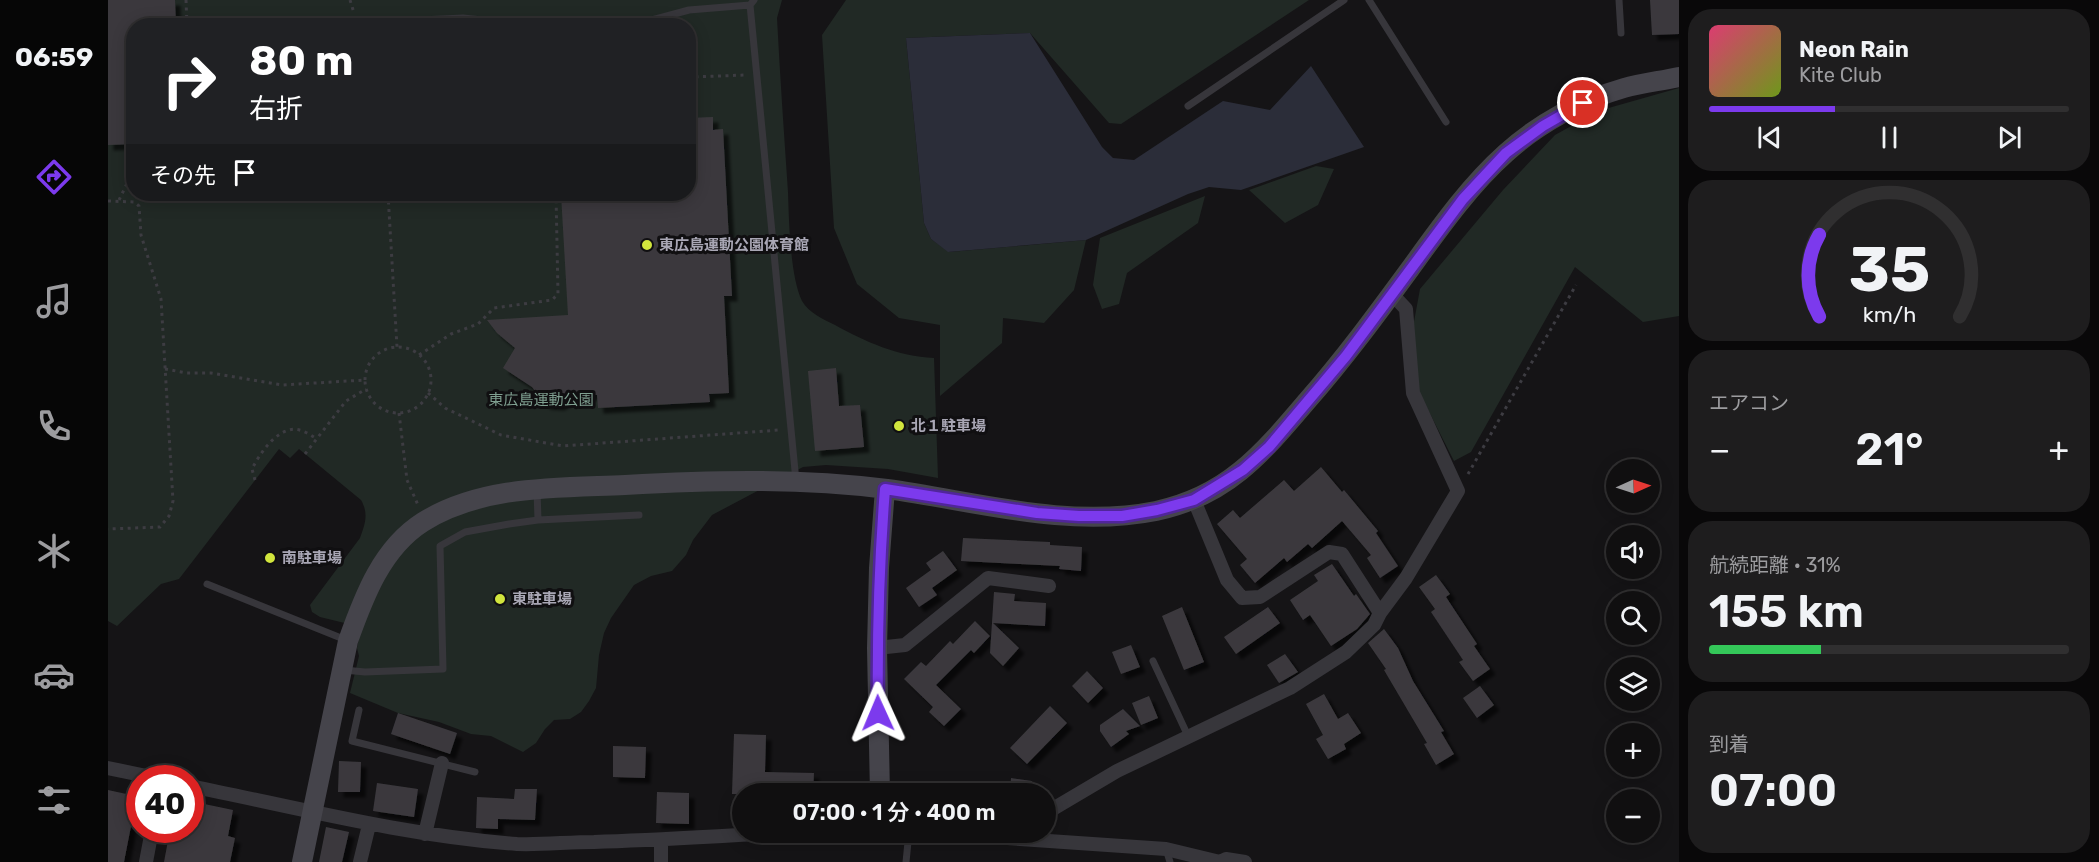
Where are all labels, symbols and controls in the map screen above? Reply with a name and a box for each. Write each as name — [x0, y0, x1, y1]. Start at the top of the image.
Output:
text: 80 m — [249, 36, 353, 86]
text: Neon Rain — [1799, 36, 1909, 63]
text: 06:59 — [15, 41, 93, 73]
icon: right — [150, 42, 228, 120]
text: Kite Club — [1799, 63, 1882, 87]
pin — [1557, 77, 1608, 128]
icon: arrive — [1566, 86, 1599, 119]
text: 右折 — [249, 93, 303, 125]
icon: previous — [1753, 121, 1786, 154]
icon: pause — [1873, 121, 1906, 154]
icon: next — [1993, 121, 2026, 154]
icon: directions — [33, 156, 75, 198]
icon: arrive — [228, 156, 261, 189]
text: その先 — [150, 162, 216, 189]
text: 35 — [1848, 234, 1930, 308]
place label: 東広島運動公園体育館 — [659, 236, 809, 254]
marker: 東広島運動公園体育館 — [640, 238, 654, 252]
icon: music — [33, 280, 75, 322]
text: km/h — [1862, 303, 1916, 328]
park label: 東広島運動公園 — [488, 391, 594, 409]
text: エアコン — [1709, 391, 1789, 415]
icon: phone — [33, 405, 75, 447]
place label: 北１駐車場 — [911, 417, 986, 435]
marker: 北１駐車場 — [892, 419, 906, 433]
text: 21° — [1855, 423, 1924, 476]
text: − — [1709, 430, 1730, 469]
text: + — [2048, 430, 2069, 469]
north arrow — [1606, 459, 1660, 513]
map controls — [1606, 459, 1660, 843]
button: sound — [1606, 525, 1660, 579]
icon: climate — [33, 530, 75, 572]
place label: 南駐車場 — [282, 549, 342, 567]
marker: 南駐車場 — [263, 551, 277, 565]
text: 航続距離 · 31% — [1709, 553, 1841, 577]
text: 155 km — [1709, 585, 1864, 638]
place label: 東駐車場 — [512, 590, 572, 608]
button: search — [1606, 591, 1660, 645]
marker: 東駐車場 — [493, 592, 507, 606]
icon: car — [33, 654, 75, 696]
button: layers — [1606, 657, 1660, 711]
position arrow — [846, 681, 910, 745]
button: + — [1606, 723, 1660, 777]
text: 到着 — [1709, 732, 1749, 756]
text: 07:00 — [1709, 764, 1837, 817]
speed limit sign: 40 — [126, 765, 204, 843]
icon: filters — [33, 779, 75, 821]
button: − — [1606, 789, 1660, 843]
text: 07:00 · 1 分 · 400 m — [793, 799, 995, 826]

